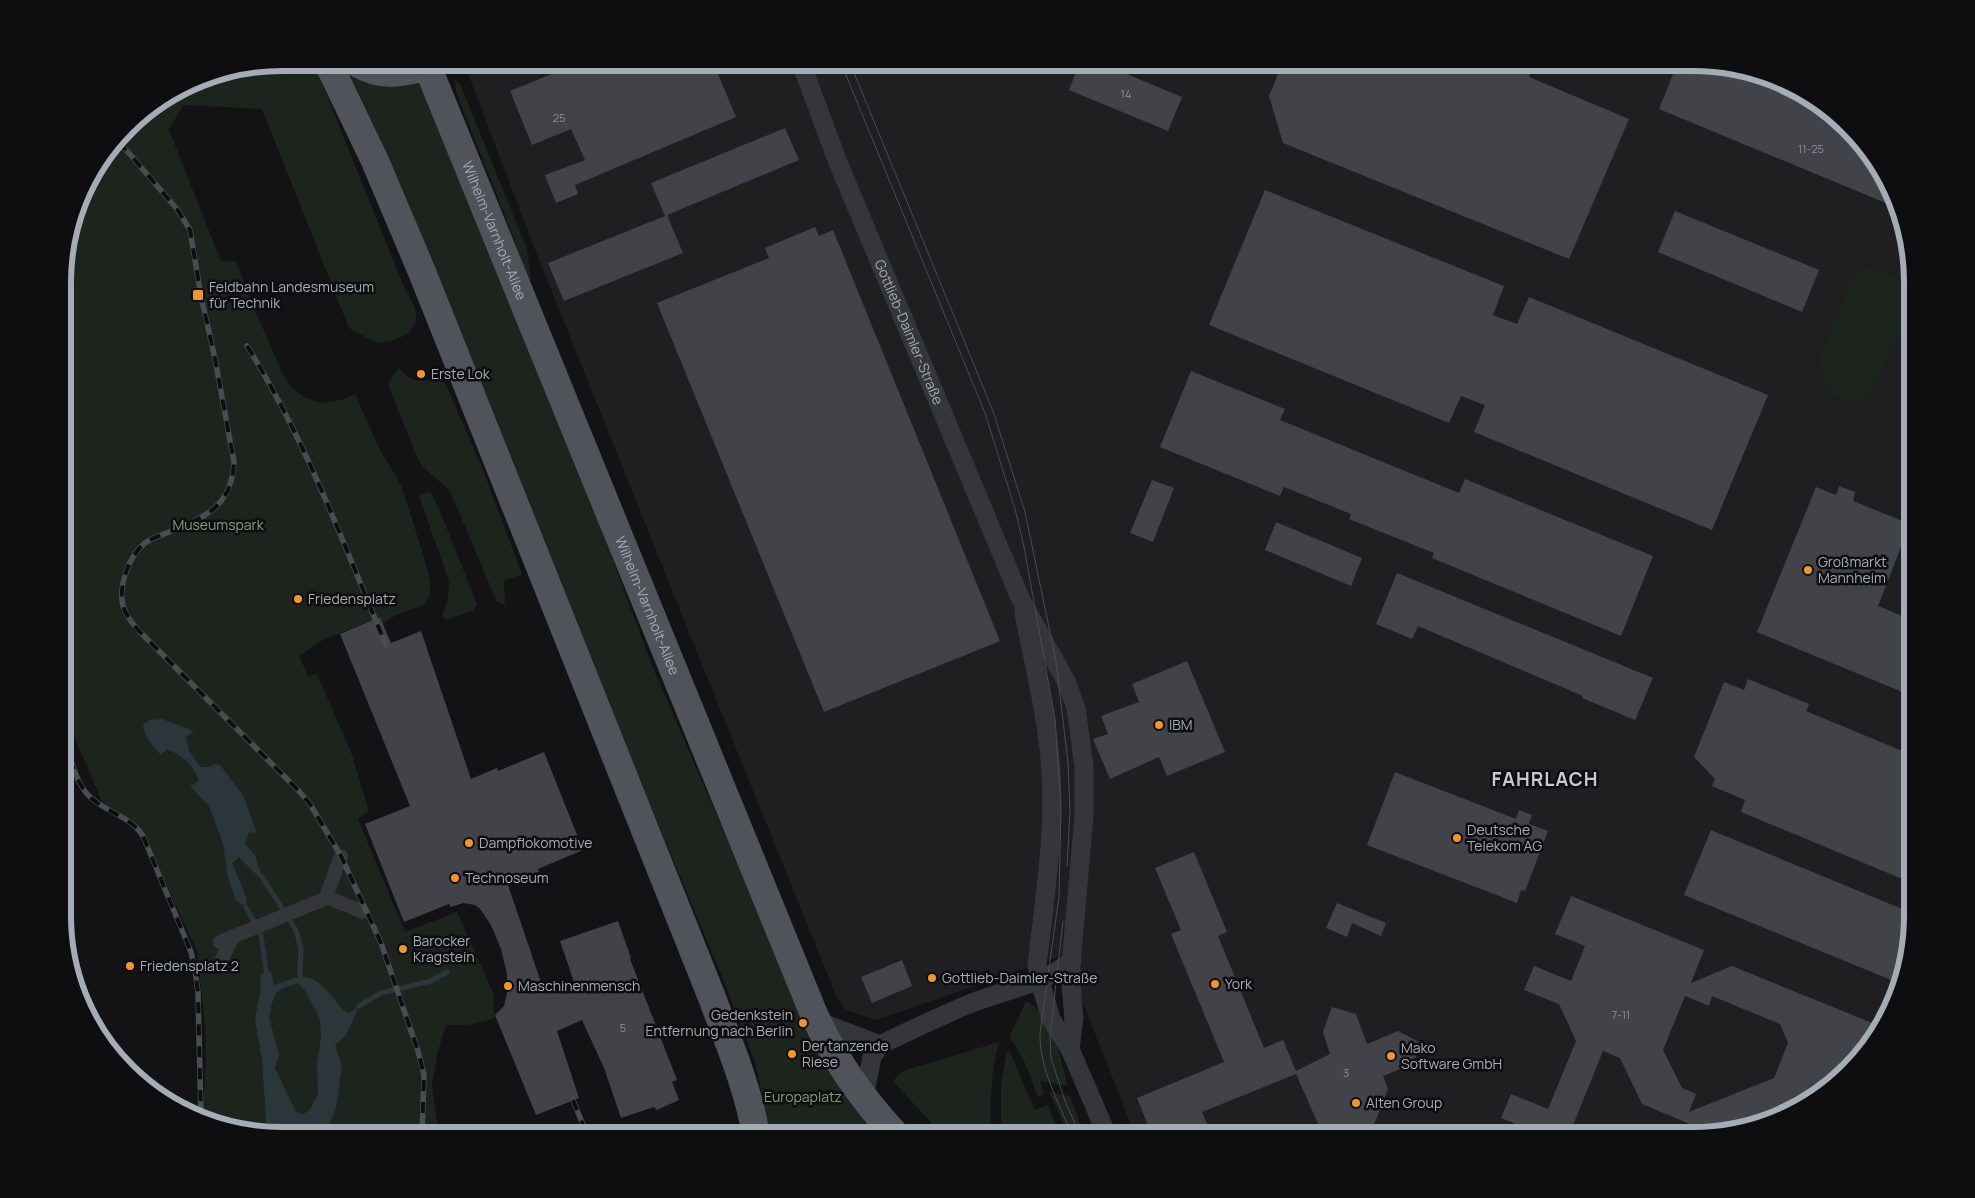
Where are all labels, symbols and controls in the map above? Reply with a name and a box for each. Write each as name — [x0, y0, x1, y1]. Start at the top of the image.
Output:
house number: 14 — [1121, 86, 1131, 101]
house number: 25 — [553, 110, 565, 125]
house number: 11-25 — [1798, 141, 1824, 156]
street label: Wilhelm-Varnholt-Allee — [458, 158, 532, 303]
street label: Gottlieb-Daimler-Straße — [871, 256, 948, 407]
place label: Feldbahn Landesmuseum für Technik — [209, 277, 374, 312]
marker: Feldbahn Landesmuseum für Technik — [191, 288, 205, 302]
place label: Erste Lok — [431, 364, 491, 383]
marker: Erste Lok — [415, 368, 427, 380]
park label: Museumspark — [172, 515, 265, 534]
street label: Wilhelm-Varnholt-Allee — [611, 533, 685, 678]
place label: Großmarkt Mannheim — [1818, 552, 1887, 587]
marker: Großmarkt Mannheim — [1802, 564, 1814, 576]
place label: Friedensplatz — [308, 589, 396, 608]
marker: Friedensplatz — [292, 593, 304, 605]
place label: IBM — [1169, 715, 1193, 734]
marker: IBM — [1153, 719, 1165, 731]
district label: FAHRLACH — [1492, 766, 1598, 792]
place label: Deutsche Telekom AG — [1467, 820, 1542, 855]
marker: Deutsche Telekom AG — [1451, 832, 1463, 844]
place label: Dampflokomotive — [479, 833, 592, 852]
marker: Dampflokomotive — [463, 837, 475, 849]
place label: Technoseum — [465, 868, 549, 887]
marker: Technoseum — [449, 872, 461, 884]
place label: Barocker Kragstein — [413, 931, 475, 966]
marker: Barocker Kragstein — [397, 943, 409, 955]
place label: Friedensplatz 2 — [140, 956, 239, 975]
marker: Friedensplatz 2 — [124, 960, 136, 972]
place label: Gottlieb-Daimler-Straße — [942, 968, 1097, 987]
marker: Gottlieb-Daimler-Straße — [926, 972, 938, 984]
place label: York — [1225, 974, 1253, 993]
place label: Maschinenmensch — [518, 976, 640, 995]
marker: York — [1209, 978, 1221, 990]
marker: Maschinenmensch — [502, 980, 514, 992]
place label: Gedenkstein Entfernung nach Berlin — [646, 1005, 793, 1040]
house number: 7-11 — [1612, 1007, 1630, 1022]
marker: Gedenkstein Entfernung nach Berlin — [797, 1017, 809, 1029]
house number: 5 — [620, 1020, 626, 1035]
place label: Der tanzende Riese — [802, 1036, 889, 1071]
place label: Mako Software GmbH — [1401, 1038, 1502, 1073]
marker: Der tanzende Riese — [786, 1048, 798, 1060]
marker: Mako Software GmbH — [1385, 1050, 1397, 1062]
house number: 3 — [1343, 1065, 1349, 1080]
park label: Europaplatz — [764, 1087, 842, 1106]
place label: Alten Group — [1366, 1093, 1442, 1112]
marker: Alten Group — [1350, 1097, 1362, 1109]

